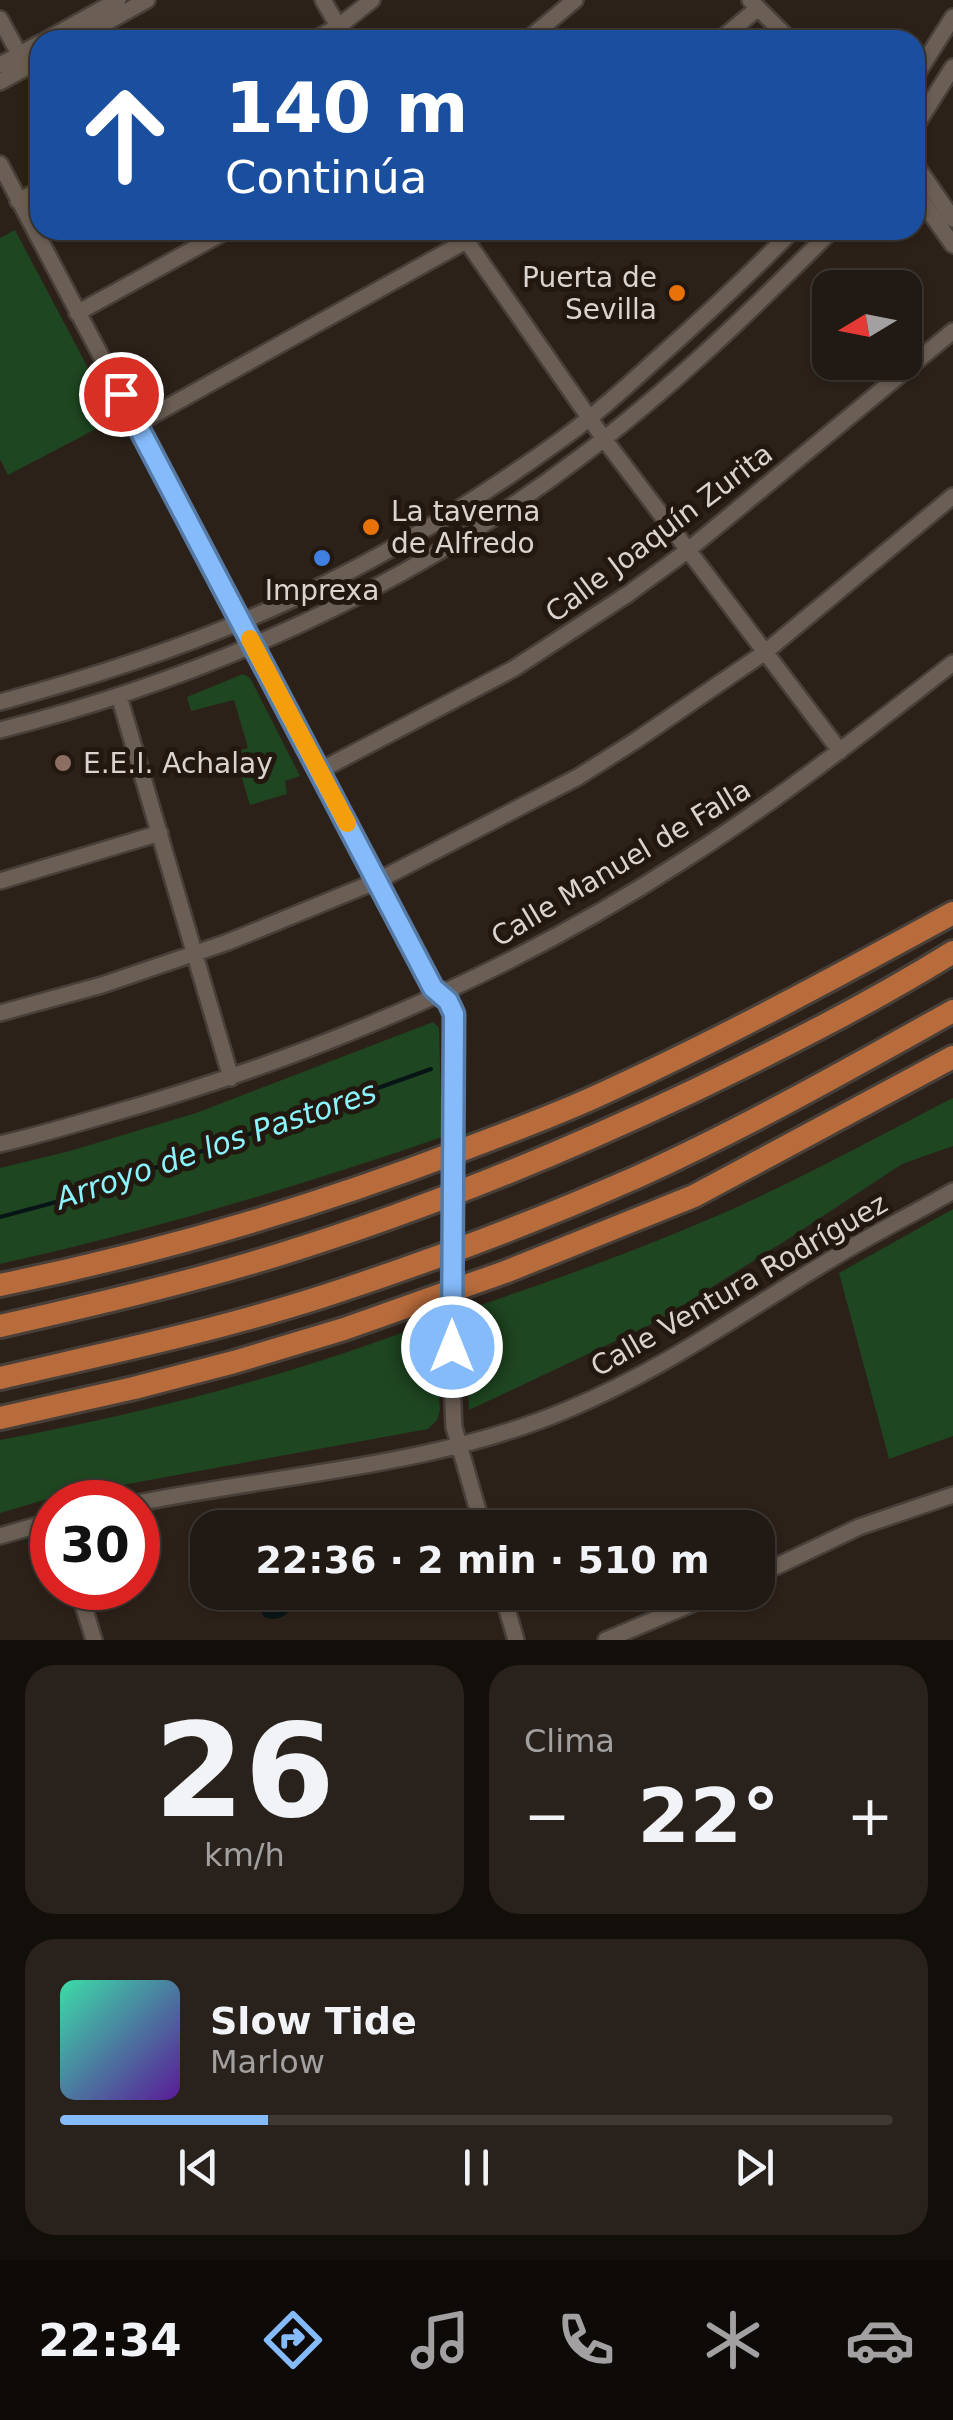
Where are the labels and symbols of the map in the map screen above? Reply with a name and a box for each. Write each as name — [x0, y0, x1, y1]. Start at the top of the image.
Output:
place label: Puerta de Sevilla — [522, 261, 657, 326]
north arrow — [812, 270, 922, 380]
marker: Puerta de Sevilla — [666, 282, 688, 304]
pin — [79, 352, 164, 437]
street label: Calle Joaquín Zurita — [539, 437, 779, 629]
place label: La taverna de Alfredo — [391, 495, 541, 560]
marker: La taverna de Alfredo — [360, 516, 382, 538]
marker: Imprexa — [311, 547, 333, 569]
place label: Imprexa — [265, 574, 379, 607]
place label: E.E.I. Achalay — [83, 747, 273, 780]
marker: E.E.I. Achalay — [52, 752, 74, 774]
street label: Calle Manuel de Falla — [485, 773, 757, 953]
water label: Arroyo de los Pastores — [49, 1074, 381, 1217]
street label: Calle Ventura Rodríguez — [585, 1187, 893, 1383]
position arrow — [400, 1295, 504, 1399]
speed limit sign: 30 — [30, 1480, 160, 1610]

